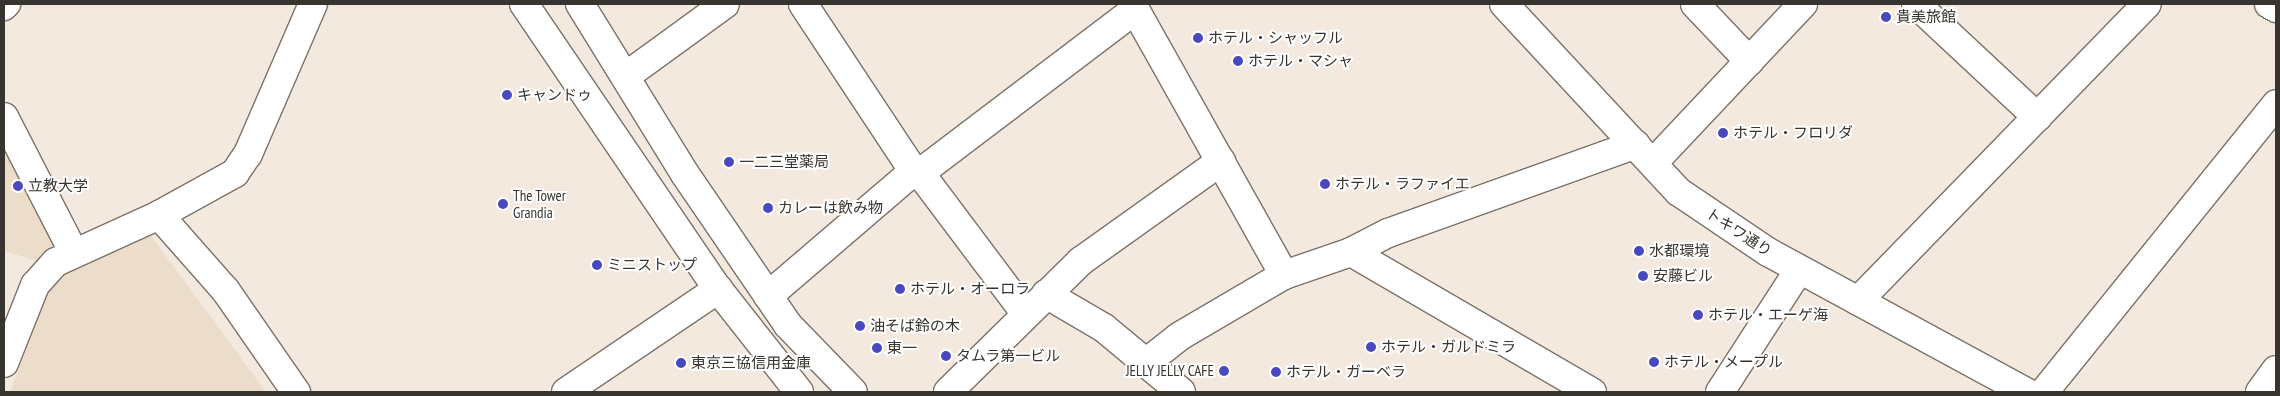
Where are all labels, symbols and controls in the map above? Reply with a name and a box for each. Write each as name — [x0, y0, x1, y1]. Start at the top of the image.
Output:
place label: 貴美旅館 — [1896, 8, 1956, 26]
marker: 貴美旅館 — [1880, 11, 1892, 23]
place label: ホテル・シャッフル — [1208, 29, 1343, 47]
marker: ホテル・シャッフル — [1192, 32, 1204, 44]
place label: ホテル・マシャ — [1248, 52, 1353, 70]
marker: ホテル・マシャ — [1232, 55, 1244, 67]
place label: キャンドゥ — [517, 86, 592, 104]
marker: キャンドゥ — [501, 89, 513, 101]
place label: ホテル・フロリダ — [1733, 124, 1853, 142]
marker: ホテル・フロリダ — [1717, 127, 1729, 139]
place label: 一二三堂薬局 — [739, 153, 829, 171]
marker: 一二三堂薬局 — [723, 156, 735, 168]
place label: ホテル・ラファイエ — [1335, 175, 1470, 193]
place label: 立教大学 — [28, 177, 88, 195]
marker: ホテル・ラファイエ — [1319, 178, 1331, 190]
marker: 立教大学 — [12, 180, 24, 192]
place label: The Tower Grandia — [513, 186, 566, 221]
marker: The Tower Grandia — [497, 198, 509, 210]
place label: カレーは飲み物 — [778, 199, 883, 217]
marker: カレーは飲み物 — [762, 202, 774, 214]
street label: トキワ通り — [1703, 204, 1775, 260]
place label: 水都環境 — [1649, 242, 1709, 260]
marker: 水都環境 — [1633, 245, 1645, 257]
place label: ミニストップ — [607, 256, 697, 274]
marker: ミニストップ — [591, 259, 603, 271]
place label: 安藤ビル — [1653, 267, 1713, 285]
marker: 安藤ビル — [1637, 270, 1649, 282]
place label: ホテル・オーロラ — [910, 280, 1030, 298]
marker: ホテル・オーロラ — [894, 283, 906, 295]
place label: ホテル・エーゲ海 — [1708, 306, 1828, 324]
marker: ホテル・エーゲ海 — [1692, 309, 1704, 321]
place label: 油そば鈴の木 — [870, 317, 960, 335]
marker: 油そば鈴の木 — [854, 320, 866, 332]
place label: ホテル・ガルドミラ — [1381, 338, 1516, 356]
place label: 東一 — [887, 339, 917, 357]
marker: ホテル・ガルドミラ — [1365, 341, 1377, 353]
marker: 東一 — [871, 342, 883, 354]
place label: タムラ第一ビル — [956, 347, 1061, 365]
marker: タムラ第一ビル — [940, 350, 952, 362]
place label: ホテル・メープル — [1664, 353, 1784, 371]
place label: 東京三協信用金庫 — [691, 354, 811, 372]
marker: ホテル・メープル — [1648, 356, 1660, 368]
marker: 東京三協信用金庫 — [675, 357, 687, 369]
place label: JELLY JELLY CAFE — [1125, 362, 1214, 380]
place label: ホテル・ガーベラ — [1286, 363, 1406, 381]
marker: JELLY JELLY CAFE — [1218, 365, 1230, 377]
marker: ホテル・ガーベラ — [1270, 366, 1282, 378]

